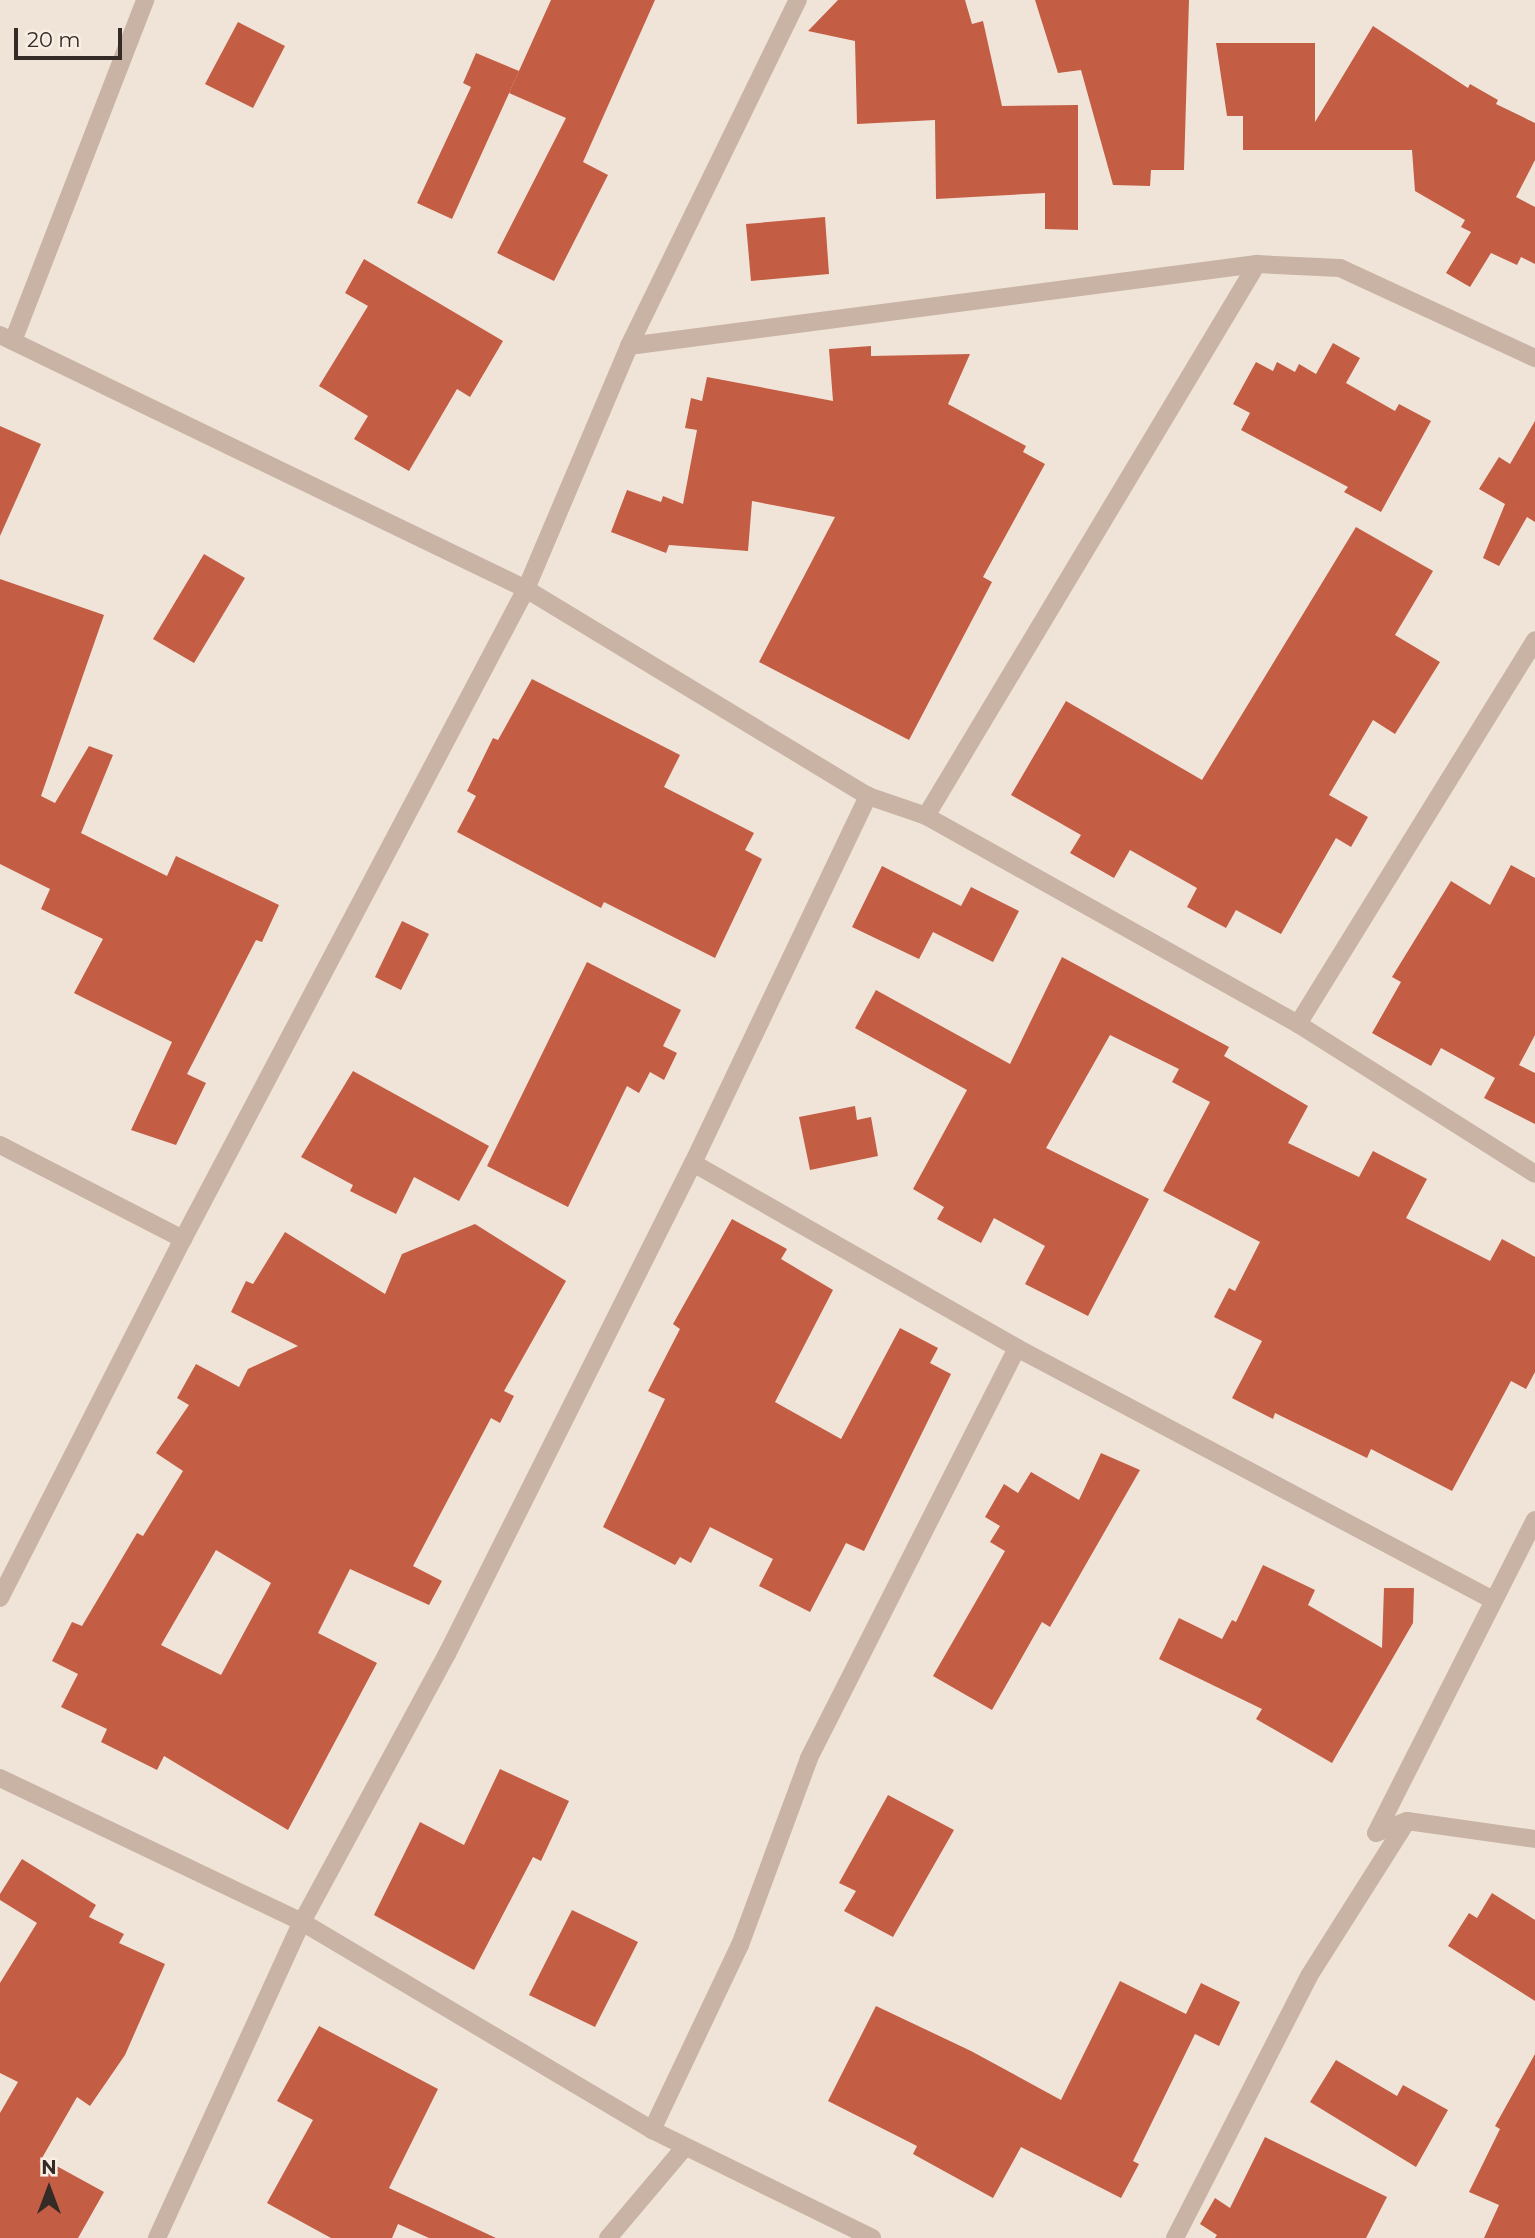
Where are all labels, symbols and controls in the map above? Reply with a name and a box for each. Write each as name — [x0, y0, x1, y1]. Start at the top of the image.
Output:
scale bar — [18, 14, 126, 58]
text: 20 m — [27, 27, 81, 52]
north arrow — [14, 2154, 84, 2224]
text: N — [41, 2156, 57, 2179]

